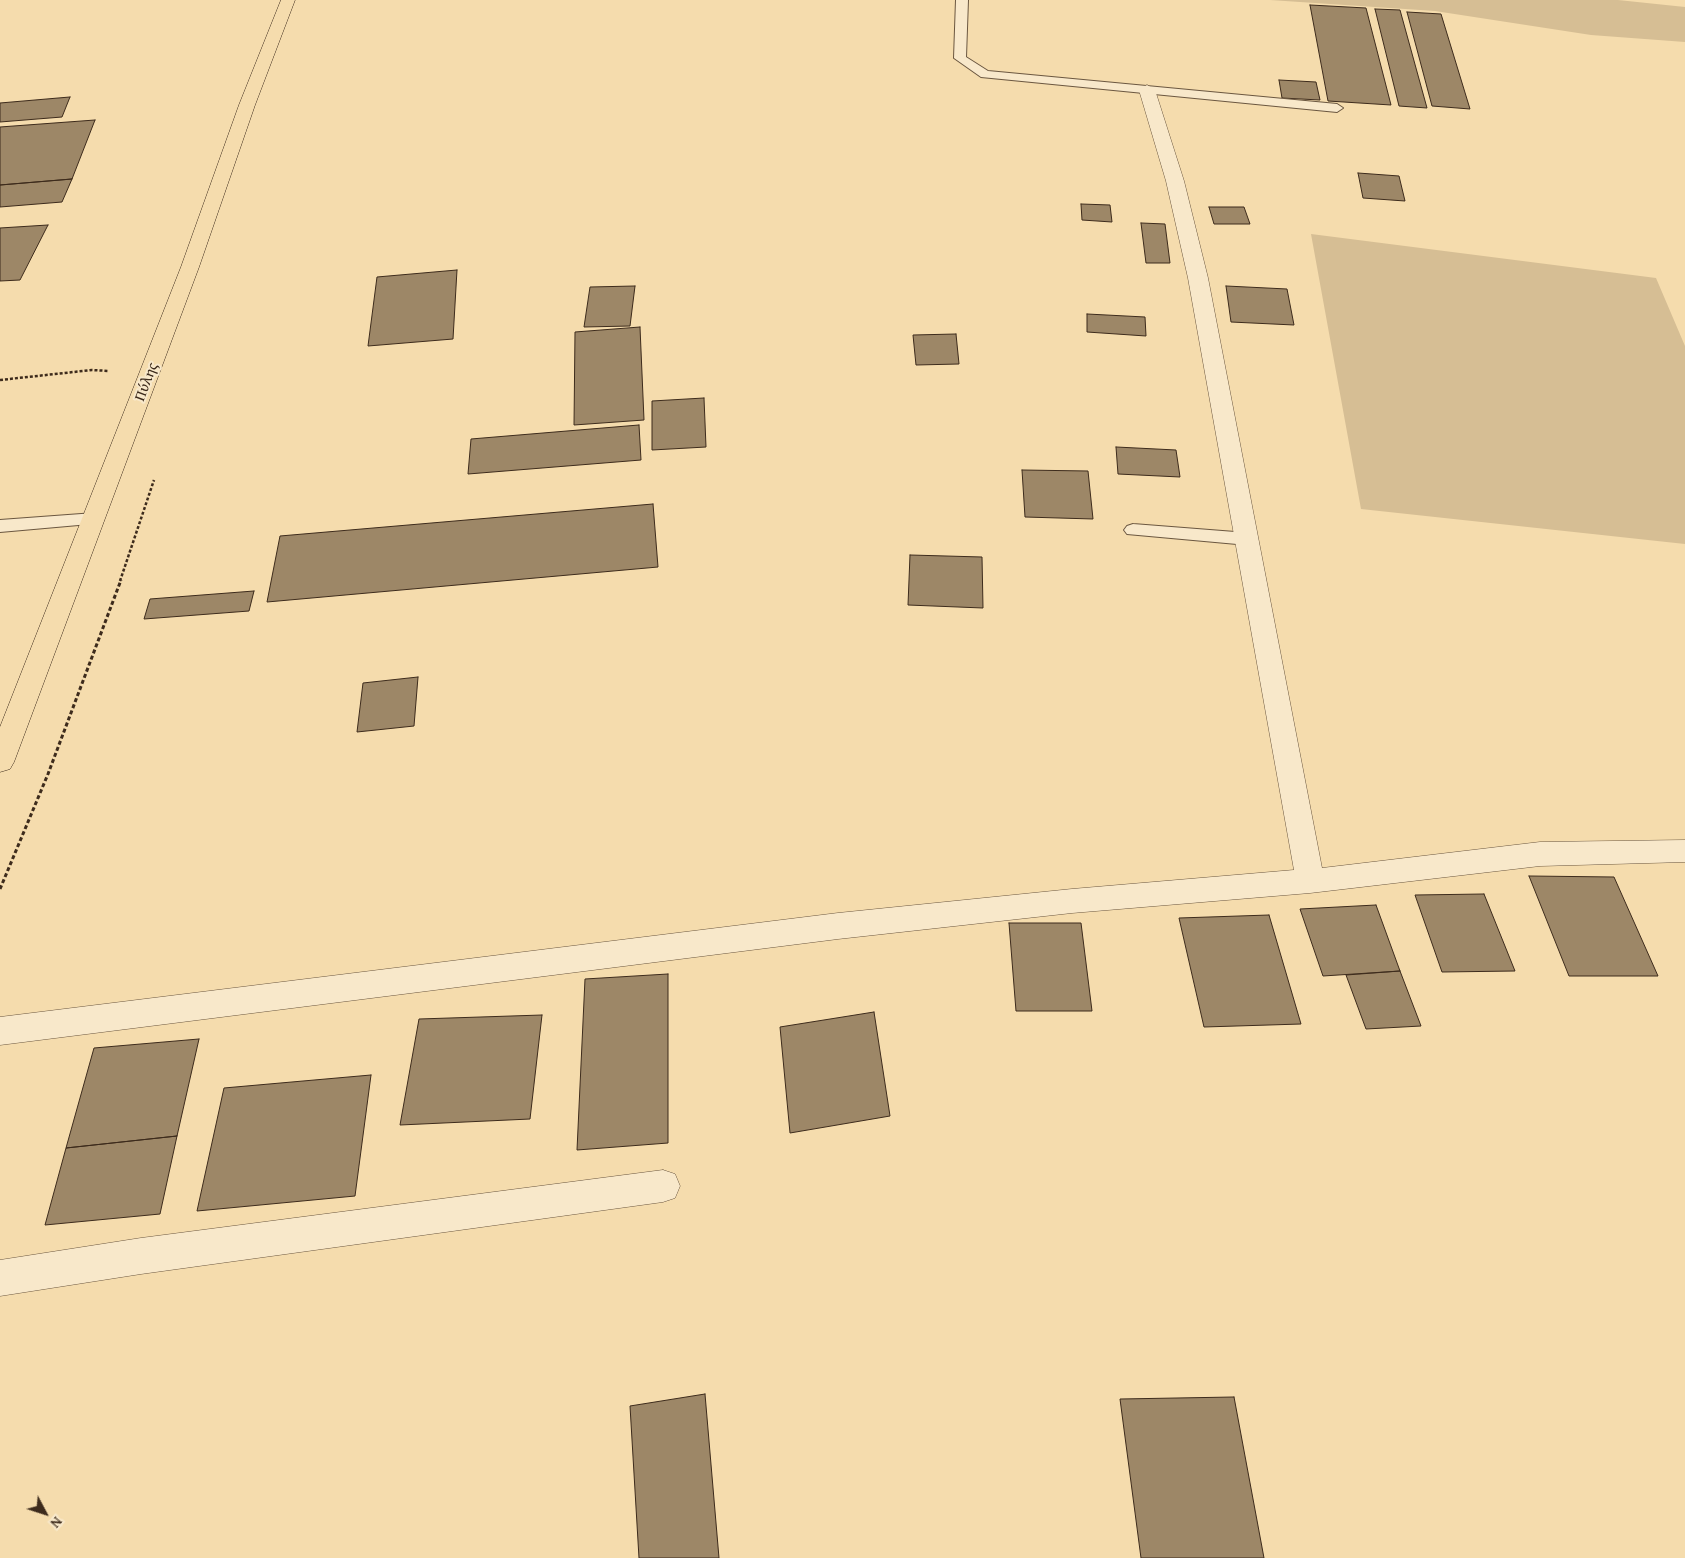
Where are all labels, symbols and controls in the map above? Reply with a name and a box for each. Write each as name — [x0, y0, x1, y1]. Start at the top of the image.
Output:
street label: Πύλης — [131, 360, 163, 404]
north arrow — [20, 1488, 70, 1538]
text: N — [46, 1513, 67, 1533]

